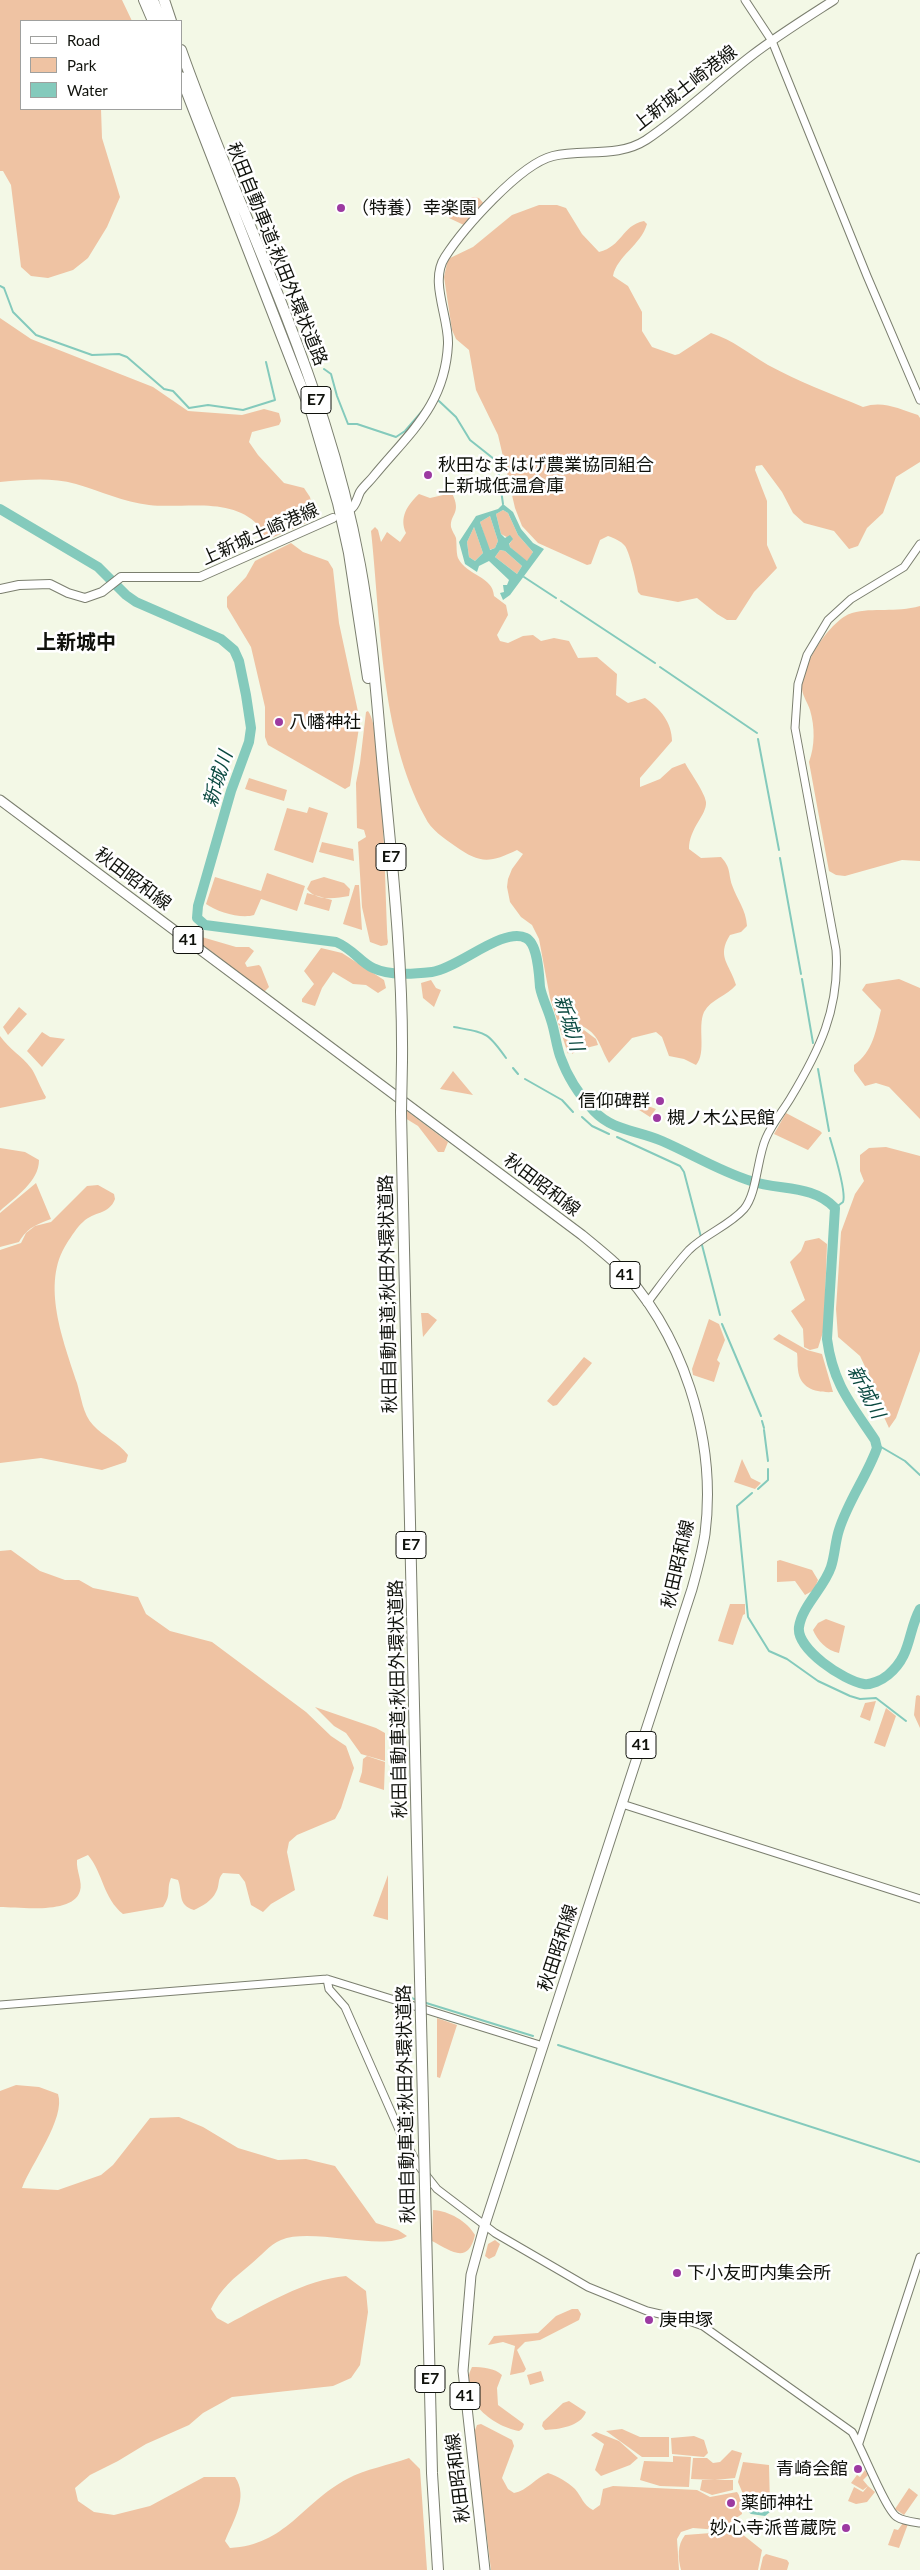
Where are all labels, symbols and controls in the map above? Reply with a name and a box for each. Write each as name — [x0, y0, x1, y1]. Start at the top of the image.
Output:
legend — [20, 20, 182, 110]
text: Road — [67, 31, 100, 49]
street label: 上新城土崎港線 — [629, 41, 741, 135]
text: Park — [67, 56, 96, 74]
text: Water — [67, 81, 108, 99]
street label: 秋田自動車道;秋田外環状道路 — [222, 139, 332, 369]
place label: （特養）幸楽園 — [351, 197, 477, 219]
marker: （特養）幸楽園 — [335, 202, 347, 214]
road number: E7 — [301, 386, 331, 414]
place label: 秋田なまはげ農業協同組合 上新城低温倉庫 — [438, 454, 654, 496]
marker: 秋田なまはげ農業協同組合 上新城低温倉庫 — [422, 469, 434, 481]
street label: 上新城土崎港線 — [198, 499, 322, 569]
district label: 上新城中 — [36, 631, 116, 655]
place label: 八幡神社 — [289, 711, 361, 733]
marker: 八幡神社 — [273, 716, 285, 728]
water label: 新城川 — [199, 748, 237, 810]
street label: 秋田昭和線 — [91, 843, 175, 915]
road number: E7 — [376, 844, 406, 870]
road number: 41 — [173, 926, 203, 954]
water label: 新城川 — [550, 992, 588, 1054]
place label: 信仰碑群 — [578, 1090, 650, 1112]
marker: 信仰碑群 — [654, 1095, 666, 1107]
place label: 槻ノ木公民館 — [667, 1107, 775, 1129]
marker: 槻ノ木公民館 — [651, 1112, 663, 1124]
street label: 秋田昭和線 — [500, 1149, 584, 1221]
street label: 秋田自動車道;秋田外環状道路 — [375, 1174, 401, 1414]
road number: 41 — [610, 1262, 640, 1288]
water label: 新城川 — [843, 1361, 889, 1423]
street label: 秋田昭和線 — [657, 1518, 699, 1610]
road number: E7 — [396, 1532, 426, 1558]
street label: 秋田自動車道;秋田外環状道路 — [385, 1579, 411, 1819]
road number: 41 — [626, 1732, 656, 1758]
street label: 秋田昭和線 — [534, 1902, 582, 1994]
street label: 秋田自動車道;秋田外環状道路 — [393, 1984, 419, 2224]
place label: 下小友町内集会所 — [687, 2262, 831, 2284]
marker: 下小友町内集会所 — [671, 2267, 683, 2279]
place label: 庚申塚 — [659, 2309, 713, 2331]
marker: 庚申塚 — [643, 2314, 655, 2326]
road number: E7 — [415, 2366, 445, 2392]
road number: 41 — [450, 2382, 480, 2410]
street label: 秋田昭和線 — [442, 2432, 474, 2524]
place label: 青崎会館 — [776, 2458, 848, 2480]
marker: 青崎会館 — [852, 2463, 864, 2475]
place label: 薬師神社 — [741, 2492, 813, 2514]
marker: 薬師神社 — [725, 2497, 737, 2509]
place label: 妙心寺派普蔵院 — [710, 2517, 836, 2539]
marker: 妙心寺派普蔵院 — [840, 2522, 852, 2534]

